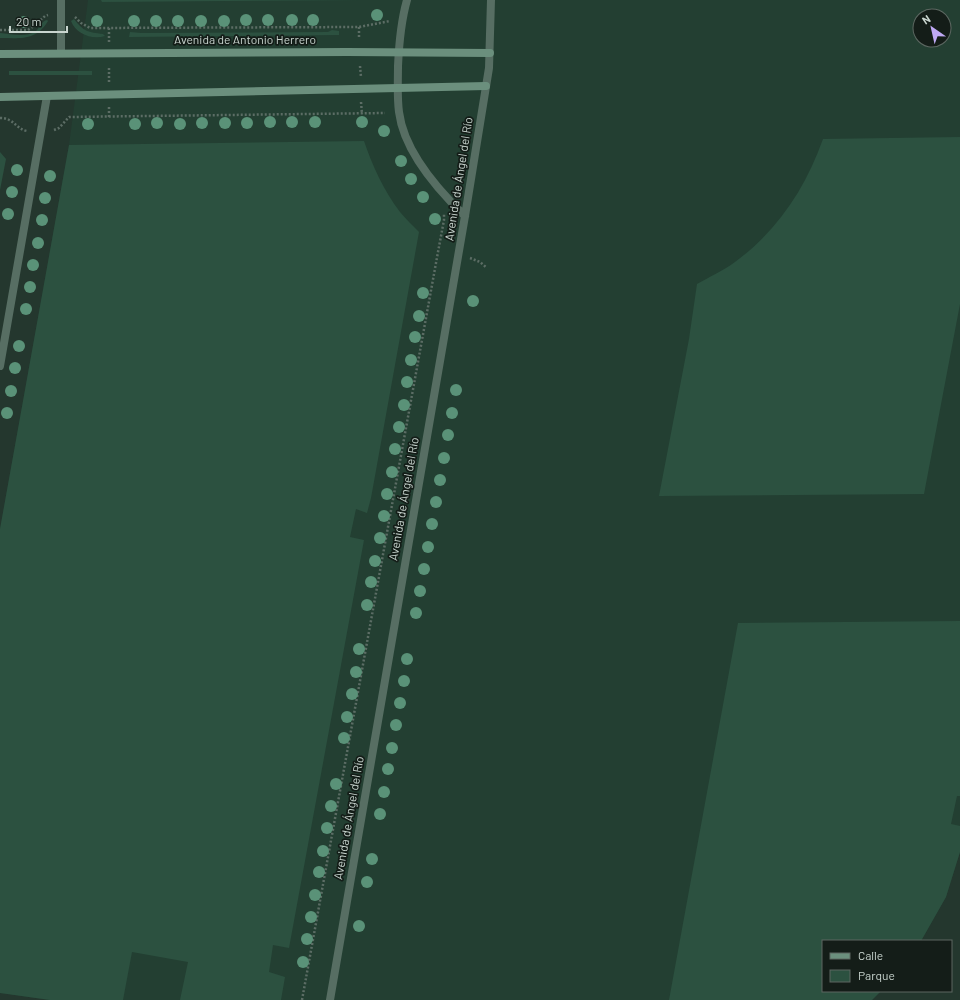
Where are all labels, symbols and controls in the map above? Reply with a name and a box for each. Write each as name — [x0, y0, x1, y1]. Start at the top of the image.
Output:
scale bar — [10, 8, 67, 34]
north arrow — [912, 8, 952, 48]
text: N — [919, 12, 933, 27]
text: 20 m — [16, 14, 42, 28]
street label: Avenida de Antonio Herrero — [174, 32, 316, 46]
street label: Avenida de Ángel del Río — [441, 116, 475, 242]
street label: Avenida de Ángel del Río — [385, 436, 421, 562]
street label: Avenida de Ángel del Río — [330, 755, 366, 881]
legend — [822, 940, 952, 992]
text: Calle — [858, 948, 883, 962]
text: Parque — [858, 968, 895, 982]

